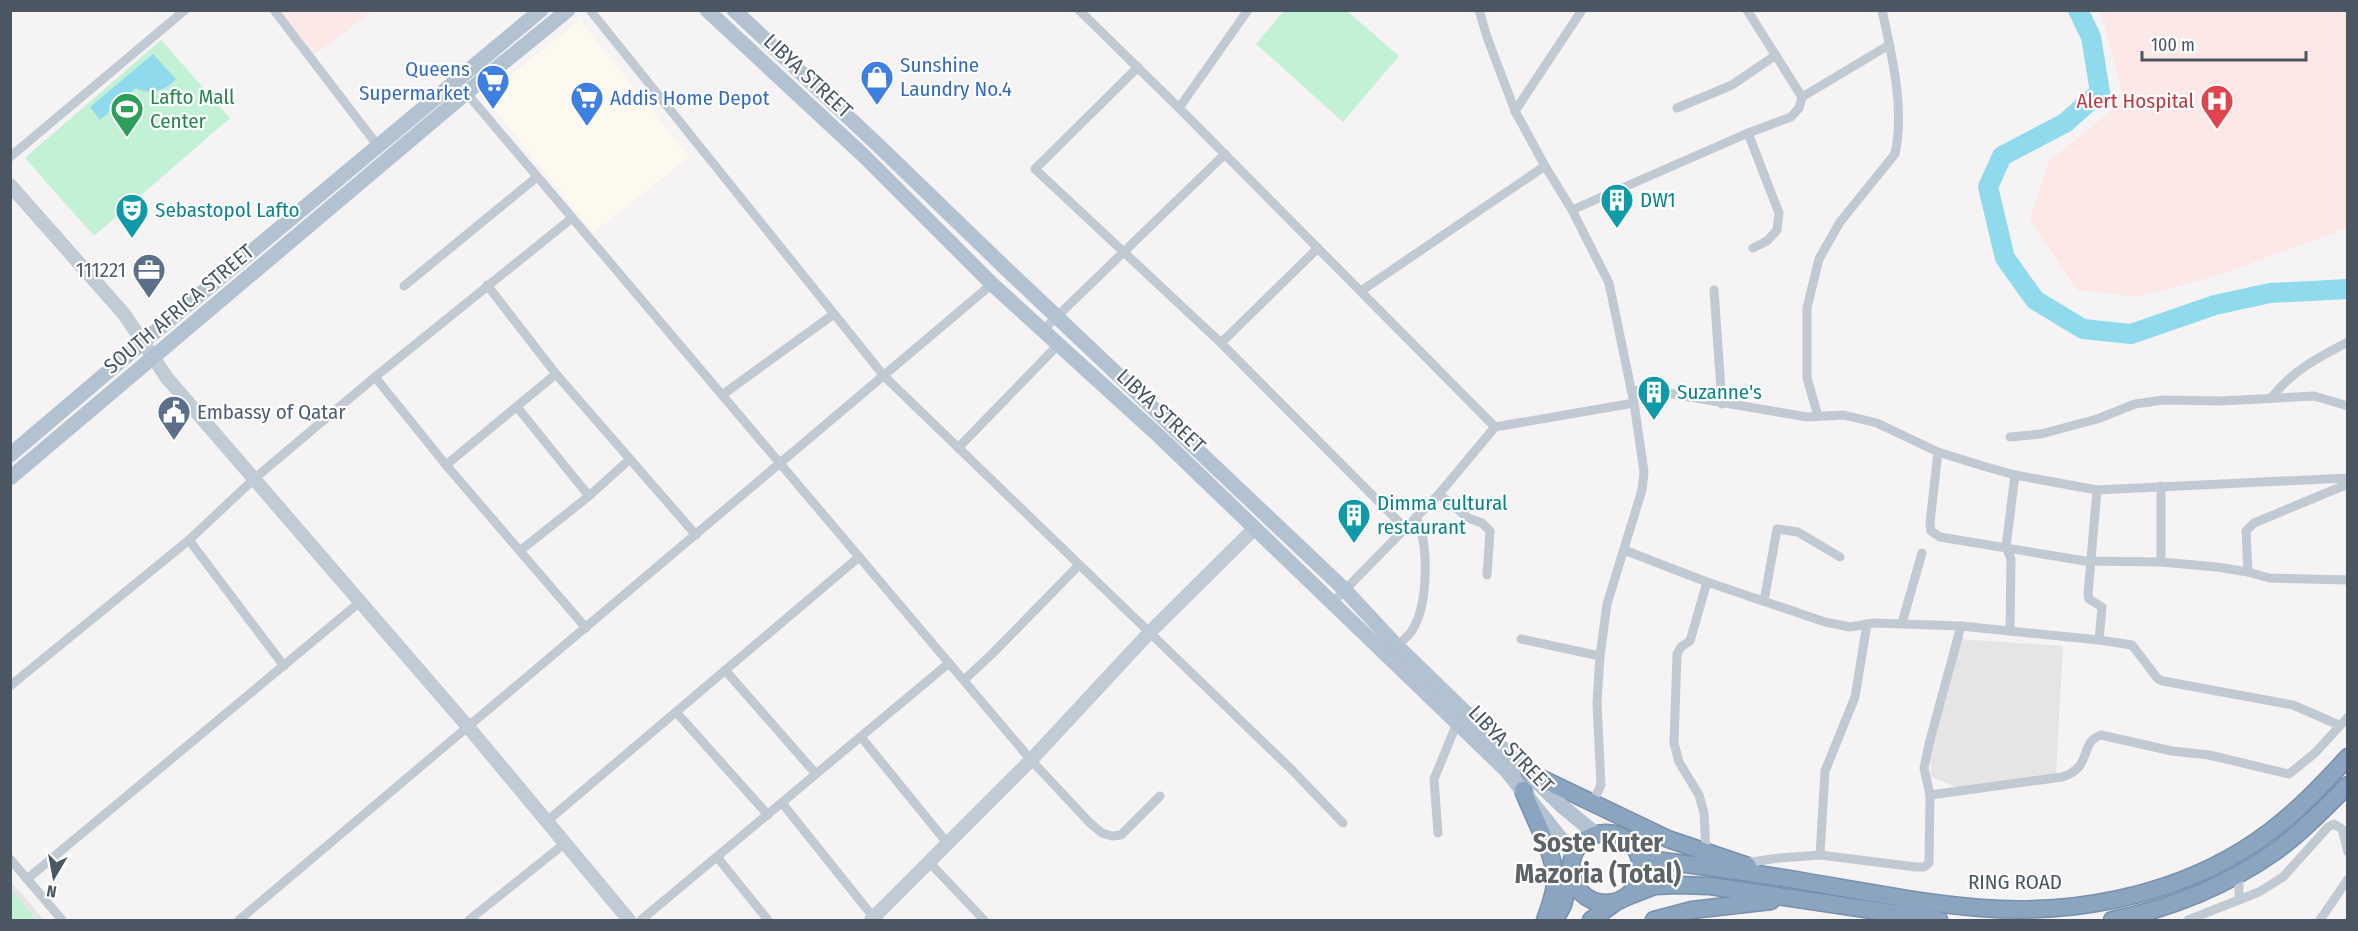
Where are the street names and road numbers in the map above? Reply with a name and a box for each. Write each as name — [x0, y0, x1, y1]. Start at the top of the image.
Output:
street label: LIBYA STREET — [758, 28, 858, 124]
street label: SOUTH AFRICA STREET — [99, 239, 259, 379]
street label: LIBYA STREET — [1111, 363, 1211, 459]
street label: LIBYA STREET — [1463, 700, 1559, 798]
street label: RING ROAD — [1968, 869, 2062, 895]

